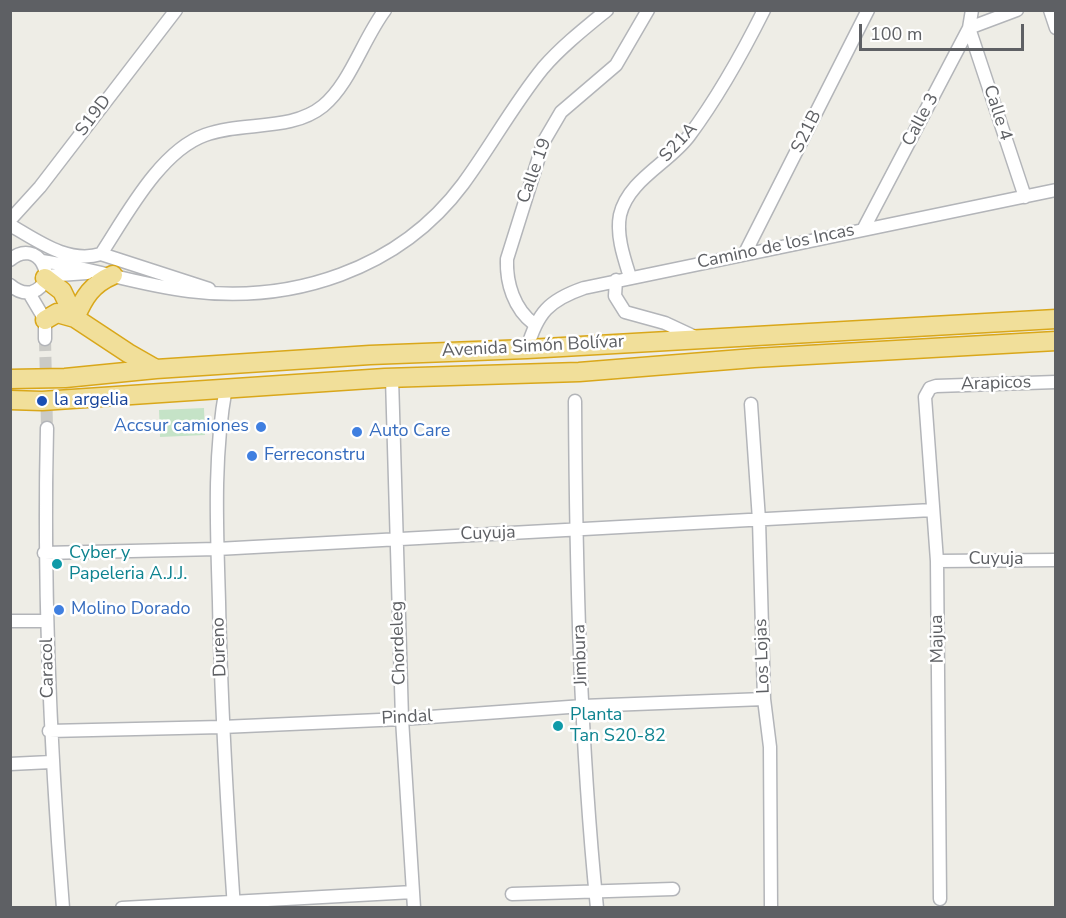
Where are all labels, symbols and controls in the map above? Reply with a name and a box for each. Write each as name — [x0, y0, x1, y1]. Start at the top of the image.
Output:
scale bar — [862, 12, 1027, 50]
text: 100 m — [870, 22, 922, 46]
street label: Calle 4 — [978, 83, 1016, 143]
street label: Calle 3 — [898, 90, 944, 150]
street label: S19D — [72, 91, 116, 141]
street label: S21B — [787, 107, 827, 157]
street label: S21A — [655, 119, 703, 167]
street label: Calle 19 — [513, 135, 557, 207]
street label: Camino de los Incas — [695, 220, 857, 274]
street label: Avenida Simón Bolívar — [441, 331, 625, 363]
street label: Arapicos — [960, 372, 1032, 396]
place label: la argelia — [54, 390, 129, 412]
marker: la argelia — [35, 394, 49, 408]
place label: Accsur camiones — [114, 416, 249, 438]
marker: Accsur camiones — [254, 420, 268, 434]
place label: Auto Care — [369, 421, 450, 443]
marker: Auto Care — [350, 425, 364, 439]
place label: Ferreconstru — [264, 445, 365, 467]
marker: Ferreconstru — [245, 449, 259, 463]
street label: Cuyuja — [460, 522, 516, 546]
place label: Cyber y Papeleria A.J.J. — [69, 543, 187, 586]
street label: Cuyuja — [968, 549, 1024, 571]
marker: Cyber y Papeleria A.J.J. — [50, 557, 64, 571]
place label: Molino Dorado — [71, 599, 191, 621]
street label: Chordeleg — [387, 601, 411, 685]
marker: Molino Dorado — [52, 603, 66, 617]
street label: Majua — [927, 614, 949, 664]
street label: Dureno — [208, 617, 232, 677]
street label: Los Lojas — [751, 618, 775, 694]
street label: Jimbura — [569, 624, 593, 686]
street label: Caracol — [37, 637, 59, 699]
place label: Planta Tan S20-82 — [570, 705, 666, 748]
street label: Pindal — [381, 706, 433, 730]
marker: Planta Tan S20-82 — [551, 719, 565, 733]

